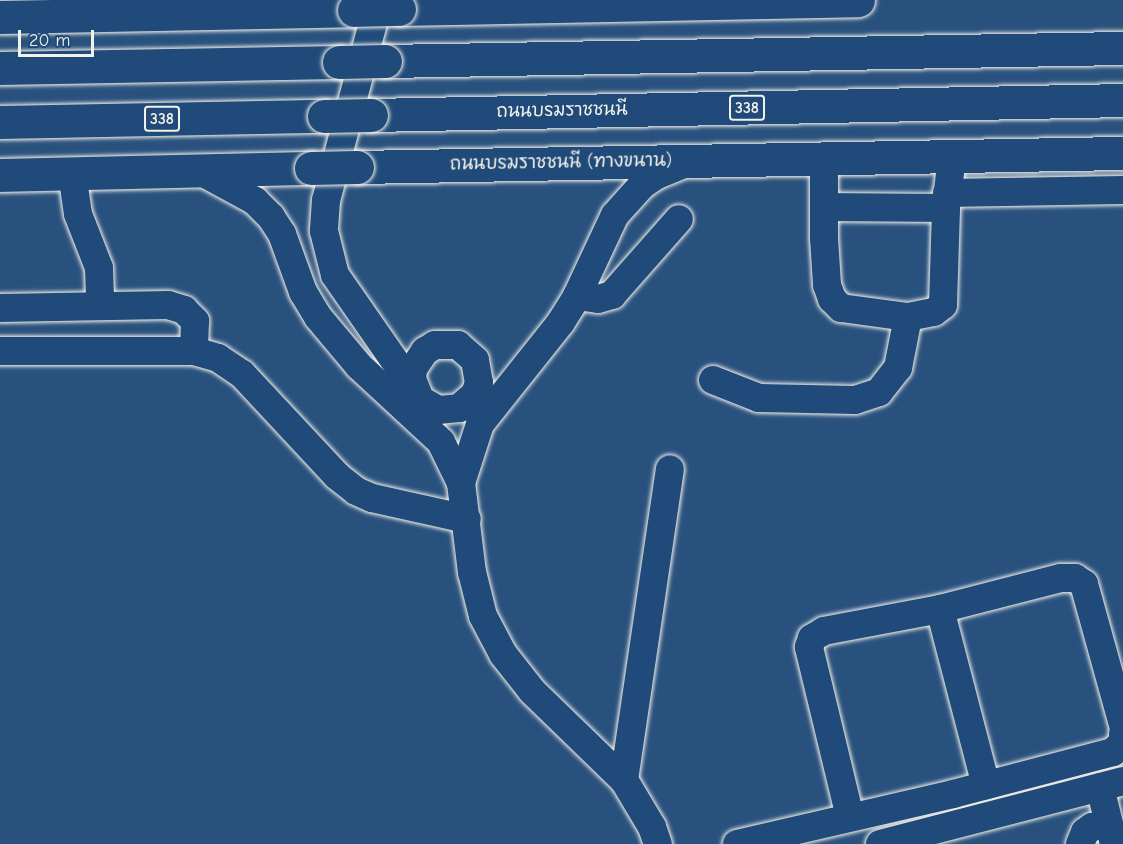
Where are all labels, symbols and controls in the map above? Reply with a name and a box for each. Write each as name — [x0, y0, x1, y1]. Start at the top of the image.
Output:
scale bar — [21, 18, 98, 56]
text: 20 m — [29, 30, 70, 51]
road number: 338 — [729, 95, 765, 121]
street label: ถนนบรมราชชนนี — [496, 99, 628, 123]
road number: 338 — [144, 106, 180, 132]
street label: ถนนบรมราชชนนี (ทางขนาน) — [450, 150, 672, 176]

